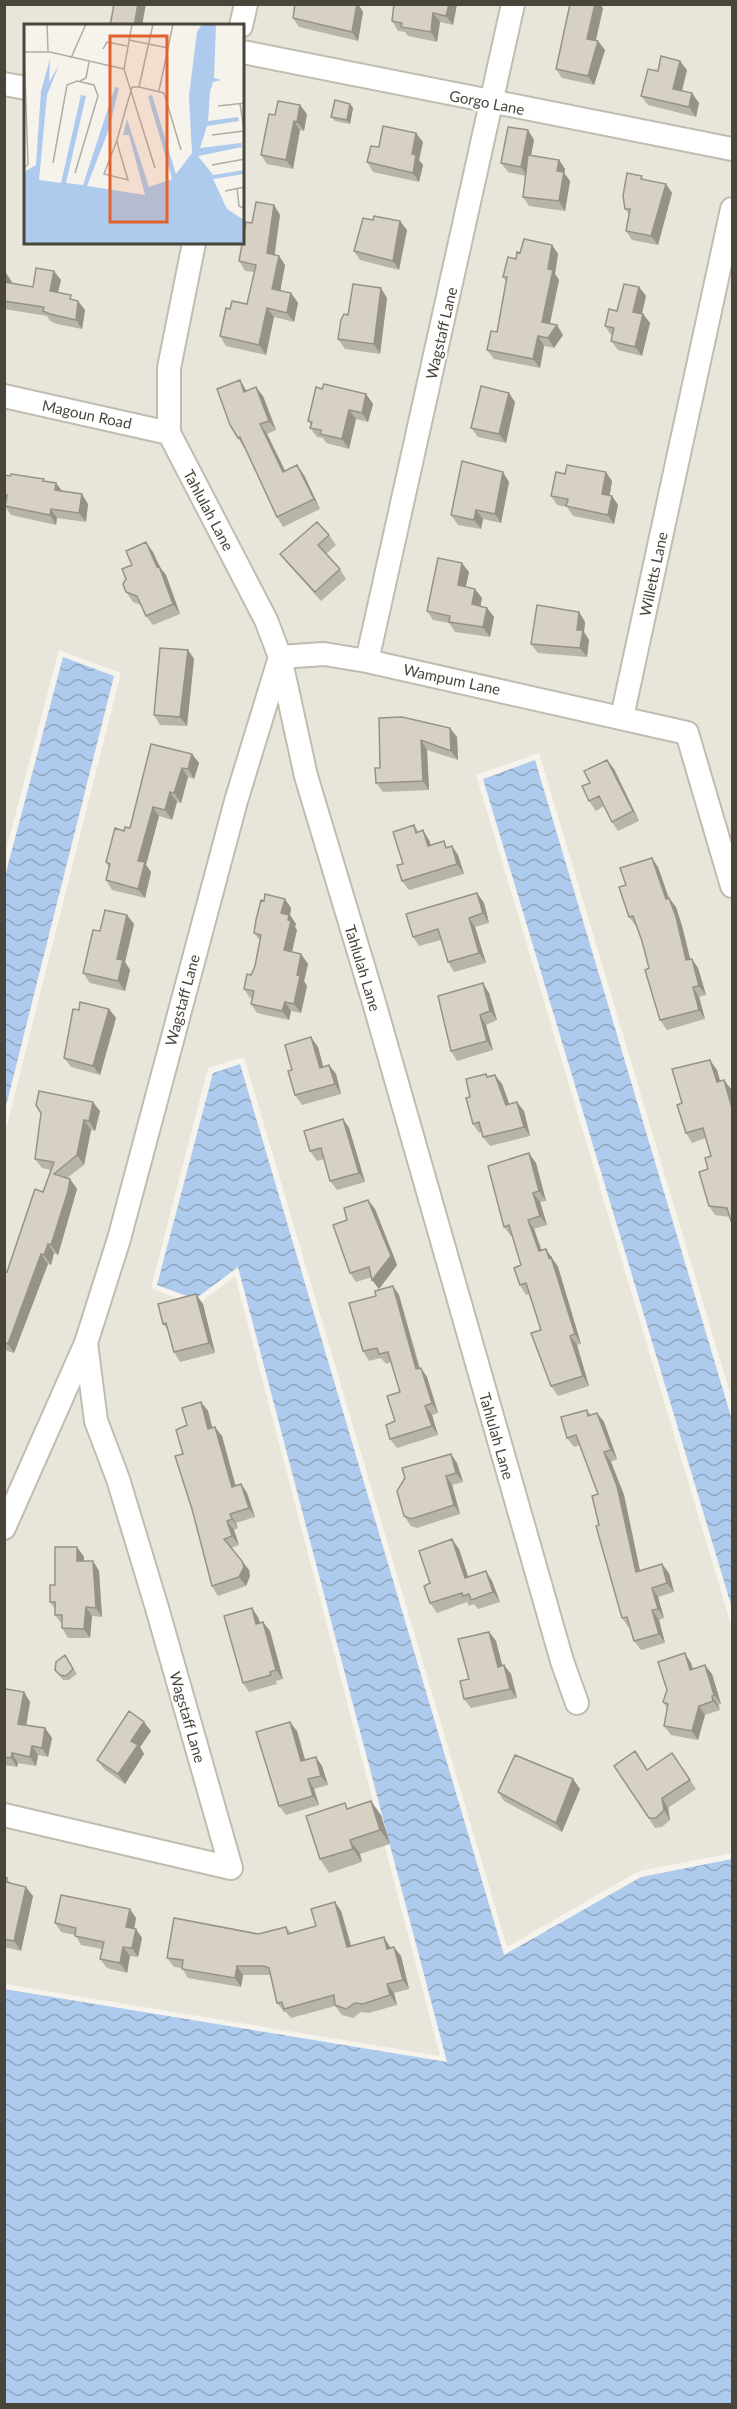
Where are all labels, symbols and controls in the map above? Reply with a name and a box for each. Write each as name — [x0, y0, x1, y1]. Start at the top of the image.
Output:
inset map — [24, 24, 244, 244]
street label: Gorgo Lane — [448, 86, 526, 118]
street label: Wagstaff Lane — [422, 285, 460, 381]
street label: Magoun Road — [41, 396, 133, 432]
street label: Tahlulah Lane — [180, 466, 238, 554]
street label: Willetts Lane — [635, 530, 671, 618]
street label: Wampum Lane — [402, 660, 502, 698]
street label: Tahlulah Lane — [341, 923, 385, 1014]
street label: Wagstaff Lane — [161, 952, 203, 1048]
street label: Tahlulah Lane — [476, 1390, 518, 1482]
street label: Wagstaff Lane — [166, 1669, 210, 1765]

